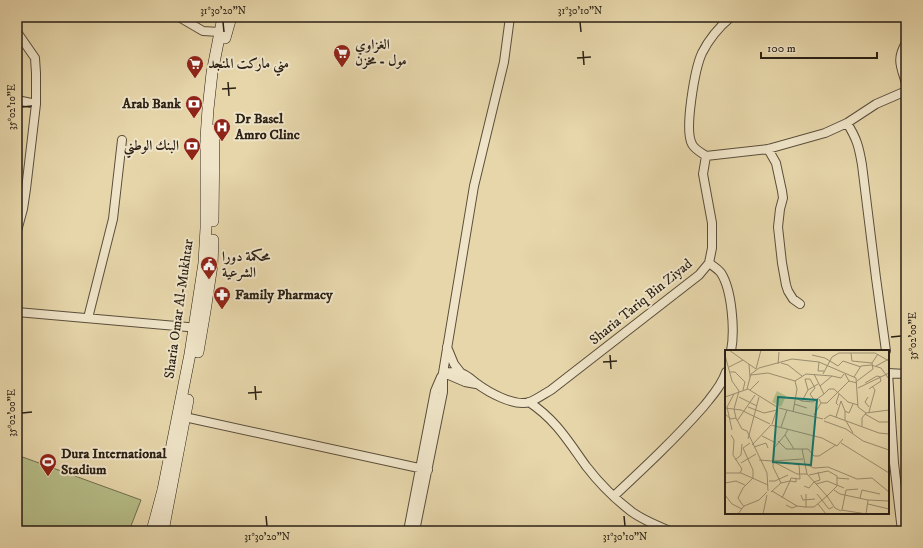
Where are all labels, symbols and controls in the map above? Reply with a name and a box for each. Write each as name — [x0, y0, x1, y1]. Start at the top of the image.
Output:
text: 31°30'20"N — [200, 5, 246, 17]
text: 31°30'10"N — [558, 5, 602, 17]
scale bar — [761, 34, 877, 60]
place label: الغزاوي مول - مخزن — [355, 36, 407, 70]
text: 100 m — [767, 41, 796, 56]
supermarket icon: الغزاوي مول - مخزن — [332, 43, 352, 68]
supermarket icon: مني ماركت المنجد — [185, 54, 205, 79]
place label: مني ماركت المنجد — [208, 55, 289, 77]
text: 35°02'10"E — [6, 84, 18, 130]
bank icon: Arab Bank — [184, 94, 204, 119]
place label: Arab Bank — [121, 95, 182, 113]
place label: Dr Basel Amro Clinc — [234, 110, 300, 144]
hospital icon: Dr Basel Amro Clinc — [212, 117, 232, 142]
bank icon: البنك الوطني — [182, 136, 202, 161]
place label: البنك الوطني — [124, 137, 179, 159]
street label: Sharia Omar Al-Mukhtar — [160, 237, 198, 380]
place label: محكمة دورا الشرعية — [222, 248, 271, 282]
public building icon: محكمة دورا الشرعية — [199, 255, 219, 280]
street label: Sharia Tariq Bin Ziyad — [586, 255, 696, 349]
pharmacy icon: Family Pharmacy — [212, 285, 232, 310]
place label: Family Pharmacy — [235, 286, 333, 304]
text: 35°02'00"E — [907, 312, 919, 360]
inset map — [725, 350, 889, 514]
text: 35°02'00"E — [6, 389, 18, 437]
place label: Dura International Stadium — [61, 445, 167, 479]
sports icon: Dura International Stadium — [38, 452, 58, 477]
text: 31°30'20"N — [244, 531, 290, 543]
text: 31°30'10"N — [603, 531, 647, 543]

